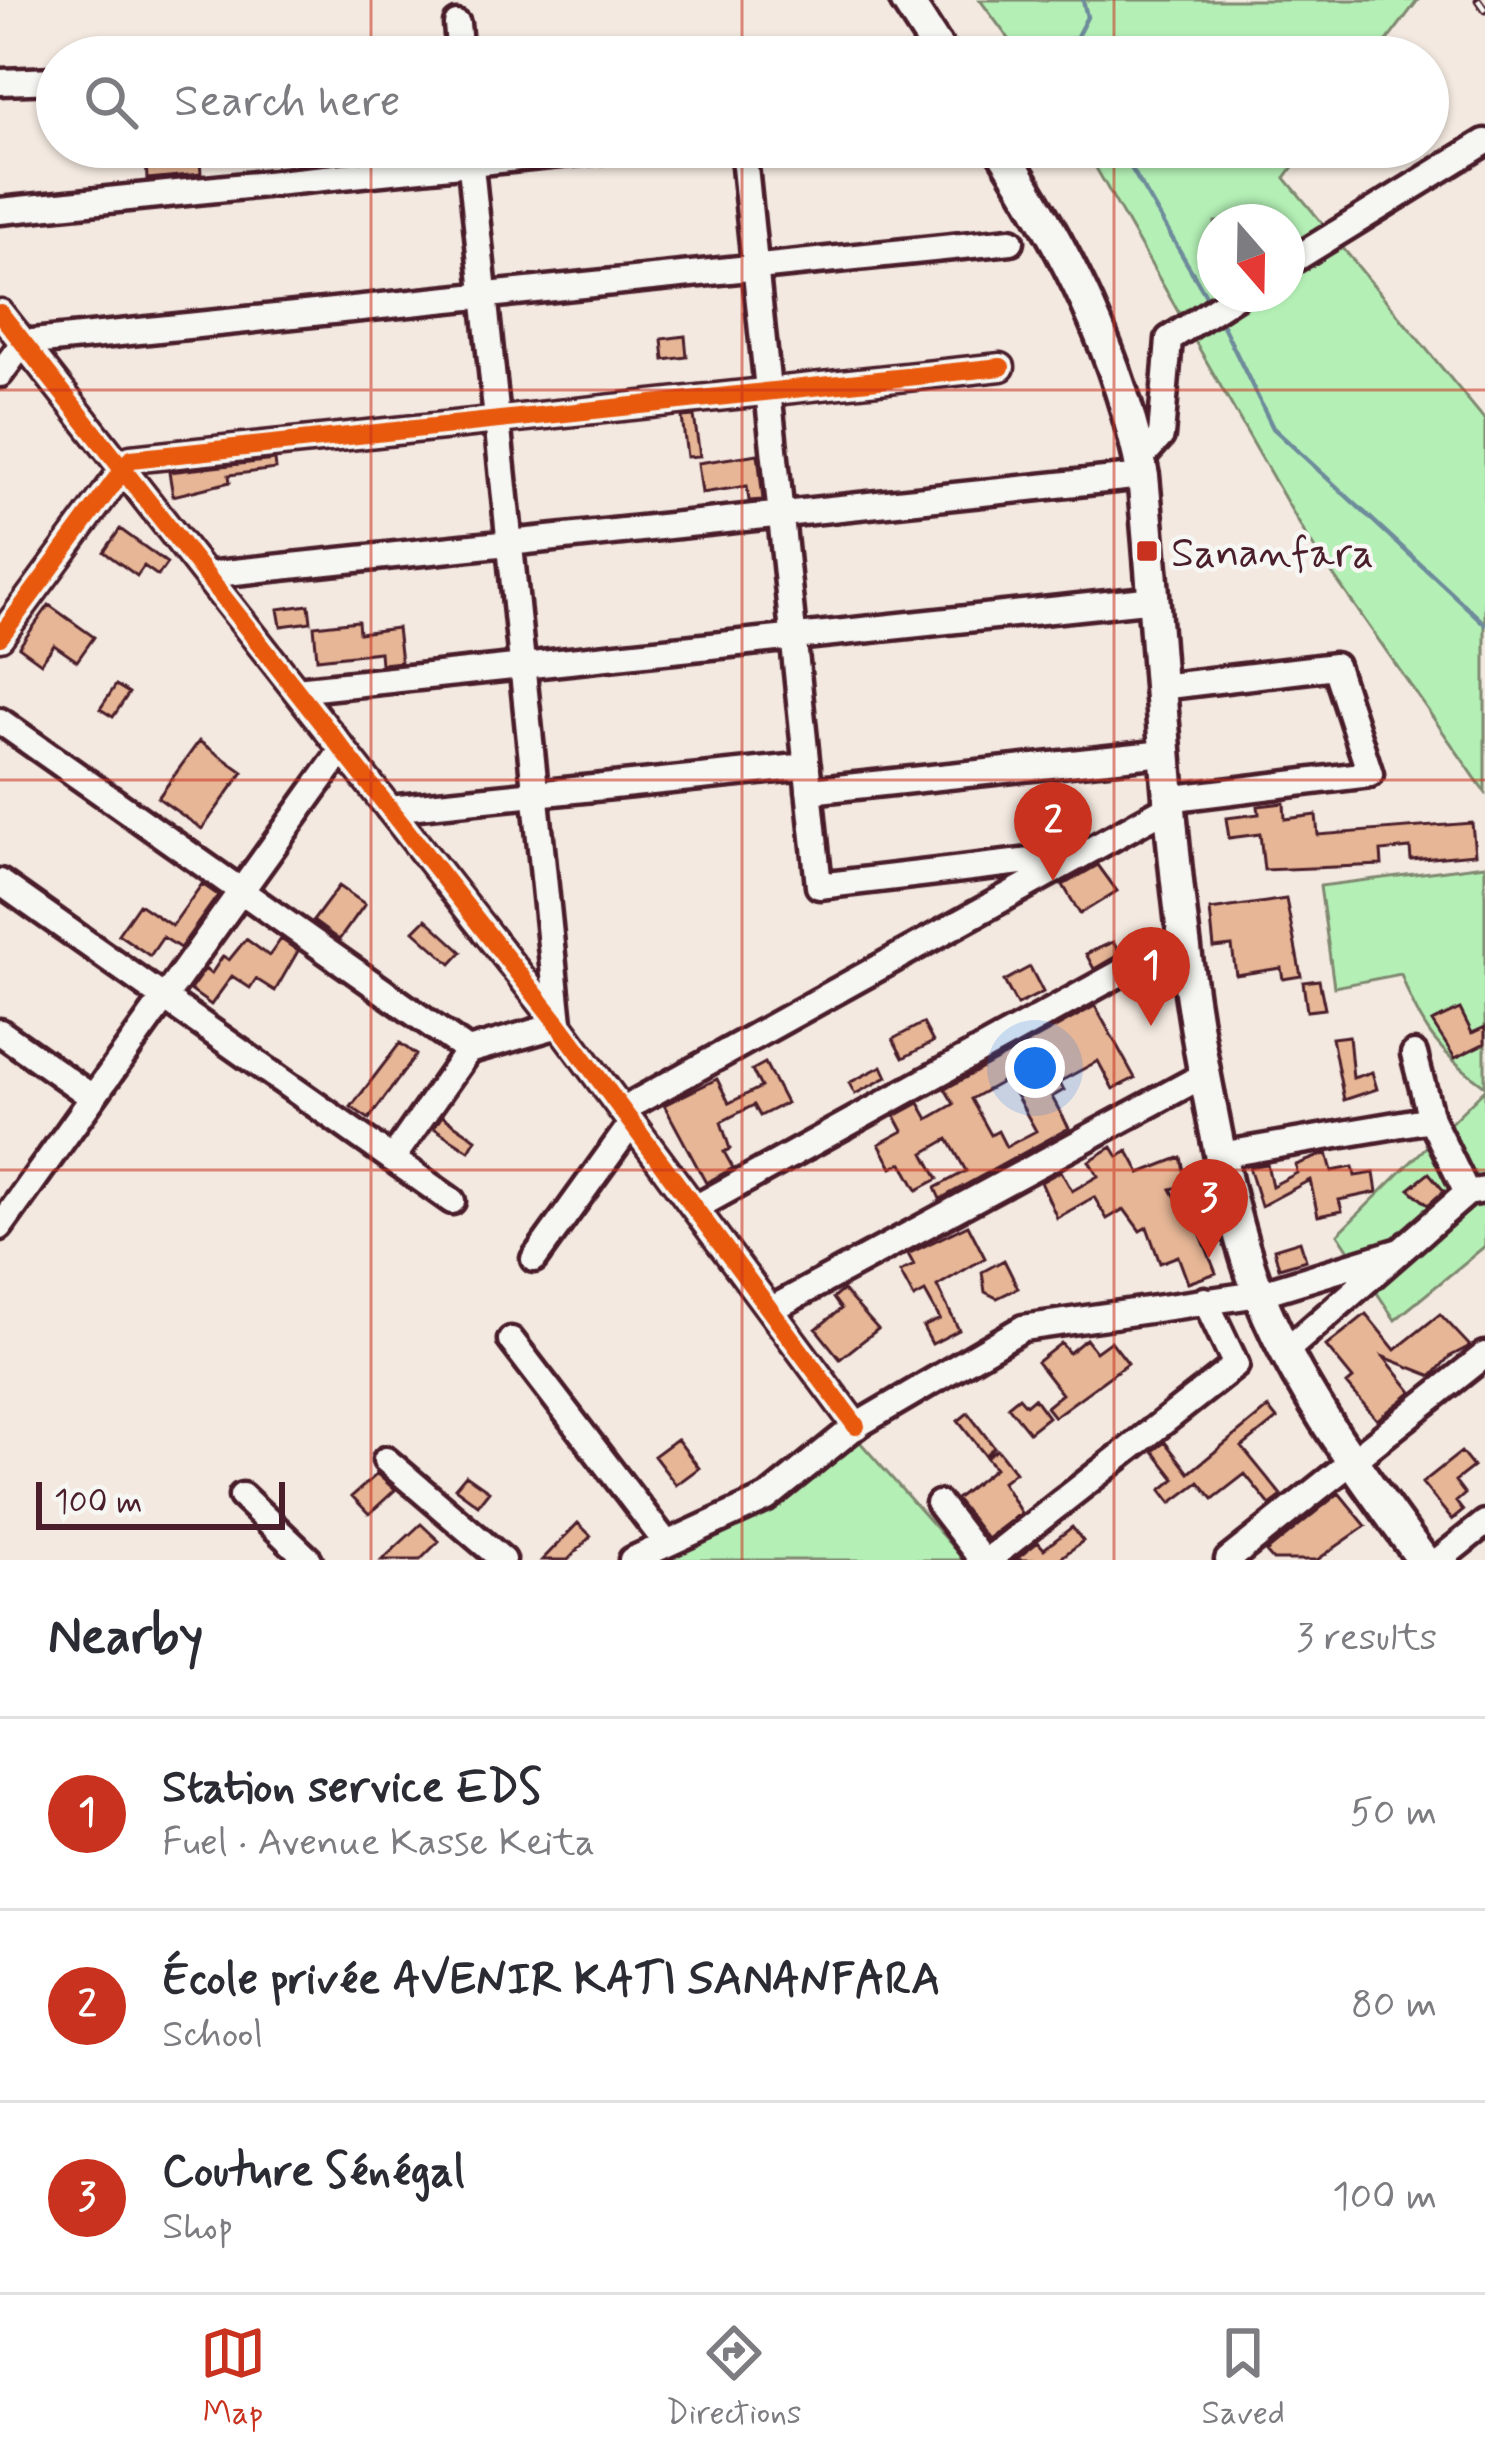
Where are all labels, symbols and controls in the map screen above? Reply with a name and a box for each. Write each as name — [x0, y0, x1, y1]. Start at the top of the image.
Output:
search box — [36, 36, 1449, 168]
icon: search — [78, 69, 144, 135]
text: Search here — [174, 73, 401, 132]
north arrow — [1197, 204, 1305, 312]
place label: Sananfara — [1171, 527, 1374, 582]
marker: Sananfara — [1134, 538, 1160, 564]
pin: 2 — [1014, 782, 1092, 881]
pin: 1 — [1112, 927, 1190, 1026]
your location — [1005, 1038, 1065, 1098]
pin: 3 — [1170, 1159, 1248, 1258]
scale bar — [36, 1476, 285, 1529]
text: 100 m — [54, 1481, 143, 1525]
text: Nearby — [48, 1605, 203, 1671]
text: 3 results — [1296, 1613, 1437, 1664]
text: Station service EDS — [162, 1759, 542, 1818]
text: 1 — [78, 1788, 96, 1839]
text: 50 m — [1350, 1788, 1437, 1839]
text: Fuel · Avenue Kasse Keita — [162, 1818, 595, 1869]
text: École privée AVENIR KATI SANANFARA — [162, 1951, 941, 2010]
text: 2 — [77, 1980, 97, 2031]
text: 80 m — [1351, 1980, 1437, 2031]
text: School — [162, 2010, 263, 2061]
text: Couture Sénégal — [162, 2143, 465, 2202]
text: 3 — [78, 2172, 96, 2223]
text: 100 m — [1332, 2172, 1437, 2223]
text: Shop — [162, 2202, 234, 2253]
tab: Map — [200, 2320, 266, 2436]
tab: Directions — [666, 2320, 802, 2436]
tab: Saved — [1202, 2320, 1285, 2436]

